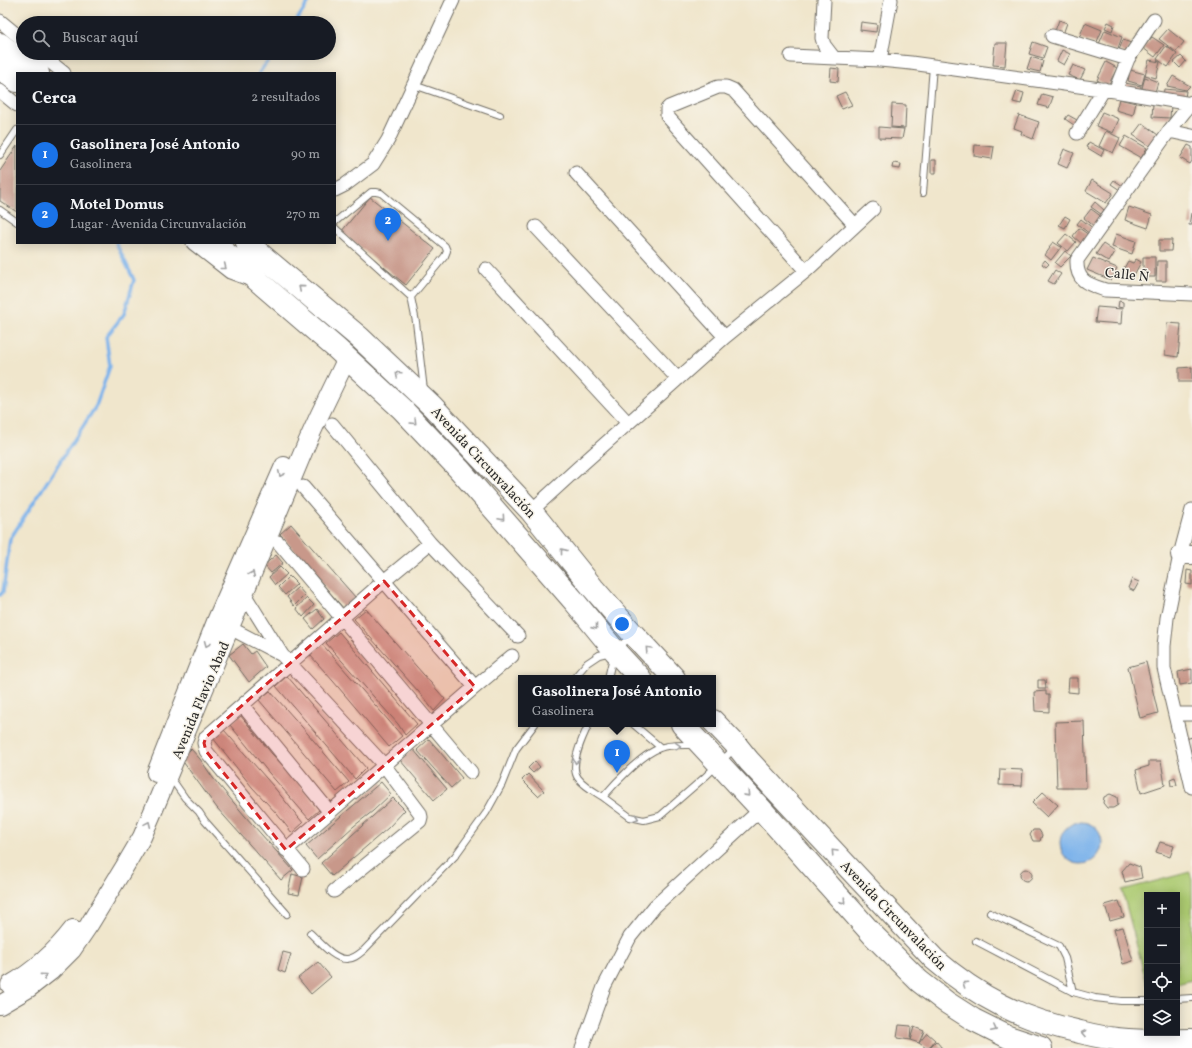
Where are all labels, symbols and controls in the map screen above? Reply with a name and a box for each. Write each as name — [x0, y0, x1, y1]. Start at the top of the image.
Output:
search box — [16, 16, 336, 60]
icon: search — [30, 27, 52, 49]
text: Buscar aquí — [62, 28, 138, 49]
text: Cerca — [32, 87, 77, 110]
text: 2 resultados — [251, 89, 320, 107]
text: Gasolinera José Antonio — [70, 135, 240, 156]
text: 1 — [42, 146, 48, 164]
text: 90 m — [291, 146, 320, 164]
text: Gasolinera — [70, 156, 132, 174]
text: Motel Domus — [70, 195, 164, 216]
text: 2 — [42, 206, 48, 224]
text: 270 m — [286, 206, 320, 224]
pin: 2 — [375, 208, 401, 241]
text: Lugar · Avenida Circunvalación — [70, 216, 247, 234]
one-way arrow — [219, 262, 226, 269]
street label: Calle Ñ — [1104, 264, 1150, 287]
one-way arrow — [298, 286, 305, 293]
one-way arrow — [395, 371, 403, 379]
street label: Avenida Circunvalación — [426, 403, 540, 523]
one-way arrow — [409, 417, 417, 425]
one-way arrow — [278, 469, 286, 477]
one-way arrow — [497, 513, 504, 520]
one-way arrow — [561, 548, 568, 555]
one-way arrow — [247, 571, 255, 579]
your location — [612, 614, 632, 634]
one-way arrow — [591, 623, 598, 630]
street label: Avenida Flavio Abad — [168, 639, 235, 762]
one-way arrow — [204, 641, 212, 648]
one-way arrow — [646, 647, 653, 654]
popup — [518, 675, 716, 727]
text: Gasolinera José Antonio — [532, 682, 702, 703]
text: Gasolinera — [532, 703, 594, 721]
pin: 1 — [604, 740, 630, 773]
one-way arrow — [675, 741, 681, 750]
one-way arrow — [573, 758, 581, 764]
one-way arrow — [742, 789, 749, 796]
one-way arrow — [632, 813, 639, 822]
one-way arrow — [143, 820, 151, 828]
one-way arrow — [831, 849, 838, 857]
street label: Avenida Circunvalación — [835, 857, 951, 975]
map controls — [1144, 892, 1180, 1036]
button: + — [1144, 892, 1180, 928]
one-way arrow — [839, 896, 846, 904]
button: − — [1144, 928, 1180, 964]
button: locate — [1144, 964, 1180, 1000]
one-way arrow — [40, 974, 47, 981]
one-way arrow — [962, 982, 969, 989]
button: layers — [1144, 1000, 1180, 1036]
one-way arrow — [990, 1025, 997, 1032]
one-way arrow — [1080, 1030, 1087, 1038]

